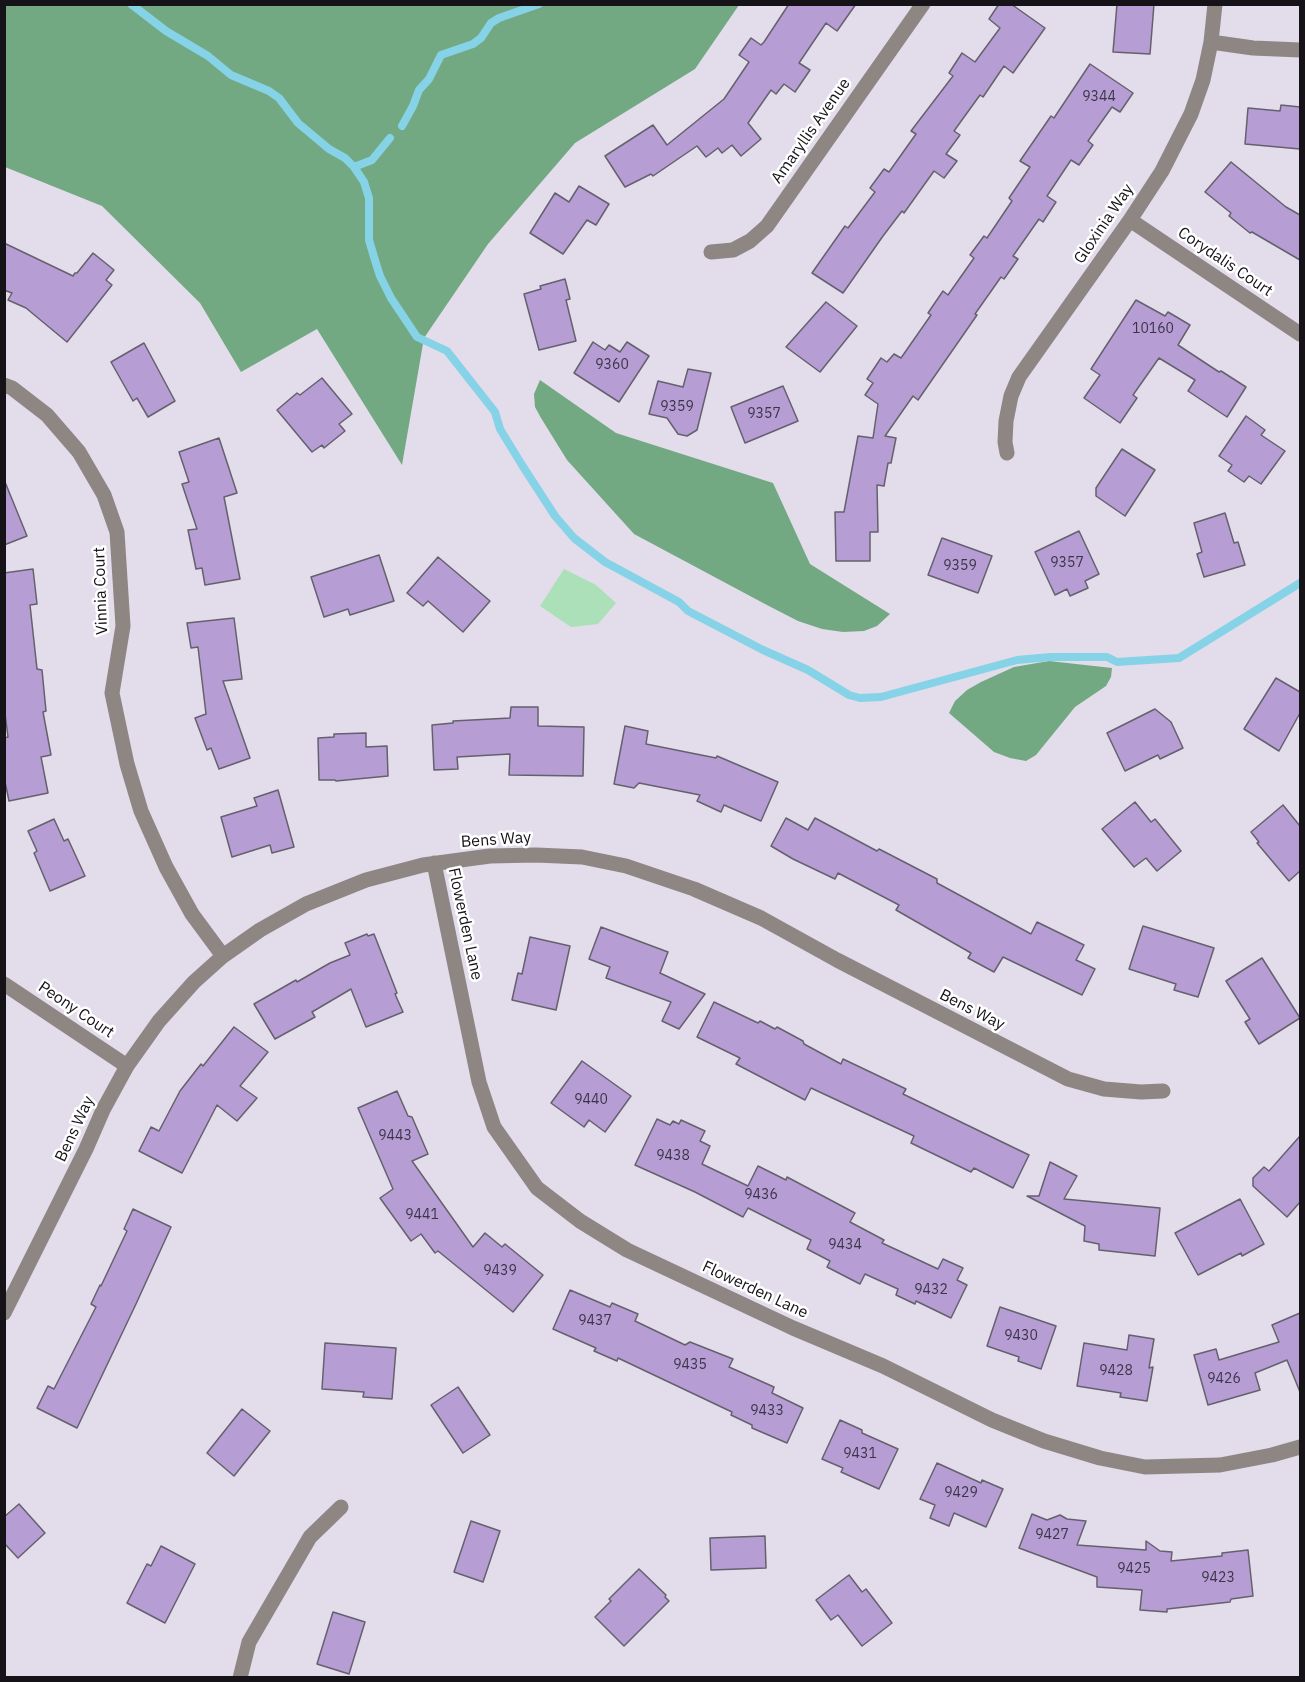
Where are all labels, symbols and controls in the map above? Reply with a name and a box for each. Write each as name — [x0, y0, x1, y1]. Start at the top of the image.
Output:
street label: Amaryllis Avenue — [767, 75, 855, 187]
house number: 9344 — [1082, 89, 1116, 105]
street label: Gloxinia Way — [1070, 180, 1138, 268]
street label: Corydalis Court — [1174, 223, 1276, 301]
house number: 10160 — [1132, 321, 1174, 337]
house number: 9360 — [595, 357, 629, 373]
house number: 9359 — [660, 399, 694, 415]
house number: 9357 — [747, 406, 781, 422]
street label: Vinnia Court — [90, 547, 112, 635]
house number: 9357 — [1050, 555, 1084, 571]
house number: 9359 — [943, 558, 977, 574]
street label: Bens Way — [460, 828, 532, 852]
street label: Flowerden Lane — [444, 866, 486, 982]
street label: Peony Court — [34, 978, 118, 1042]
street label: Bens Way — [936, 985, 1008, 1035]
house number: 9440 — [574, 1092, 608, 1108]
street label: Bens Way — [51, 1093, 99, 1165]
house number: 9443 — [378, 1128, 412, 1144]
house number: 9438 — [656, 1148, 690, 1164]
house number: 9436 — [744, 1187, 778, 1203]
house number: 9441 — [405, 1207, 439, 1223]
house number: 9434 — [828, 1237, 862, 1253]
street label: Flowerden Lane — [699, 1257, 811, 1323]
house number: 9439 — [483, 1263, 517, 1279]
house number: 9432 — [914, 1282, 948, 1298]
house number: 9437 — [578, 1313, 612, 1329]
house number: 9430 — [1004, 1328, 1038, 1344]
house number: 9435 — [673, 1357, 707, 1373]
house number: 9428 — [1099, 1363, 1133, 1379]
house number: 9426 — [1207, 1371, 1241, 1387]
house number: 9433 — [750, 1403, 784, 1419]
house number: 9431 — [843, 1446, 877, 1462]
house number: 9429 — [944, 1485, 978, 1501]
house number: 9427 — [1035, 1527, 1069, 1543]
house number: 9425 — [1117, 1561, 1151, 1577]
house number: 9423 — [1201, 1570, 1235, 1586]

